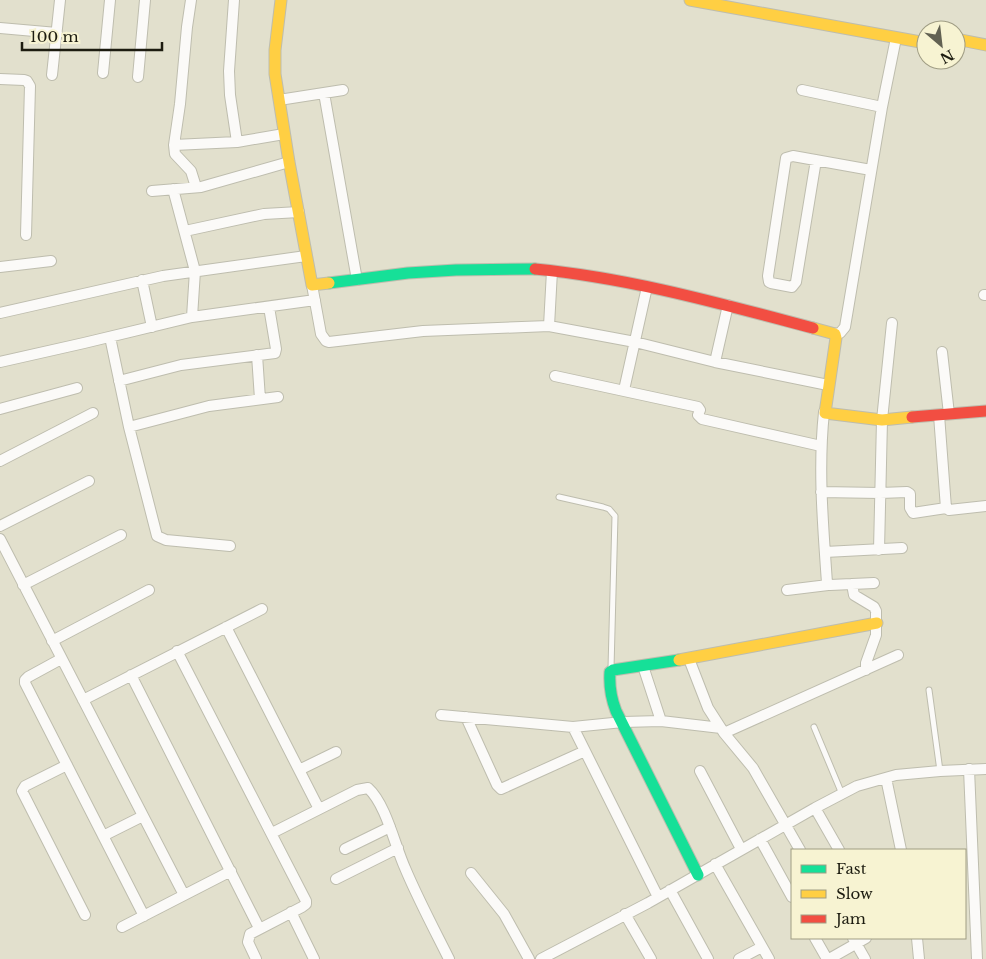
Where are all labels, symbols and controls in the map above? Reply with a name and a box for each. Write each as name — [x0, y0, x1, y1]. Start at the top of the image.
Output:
scale bar — [22, 20, 162, 52]
north arrow — [916, 20, 966, 70]
text: 100 m — [30, 27, 79, 46]
text: N — [937, 45, 957, 68]
legend — [791, 849, 966, 939]
text: Fast — [836, 859, 867, 878]
text: Slow — [836, 884, 873, 903]
text: Jam — [834, 909, 866, 928]

